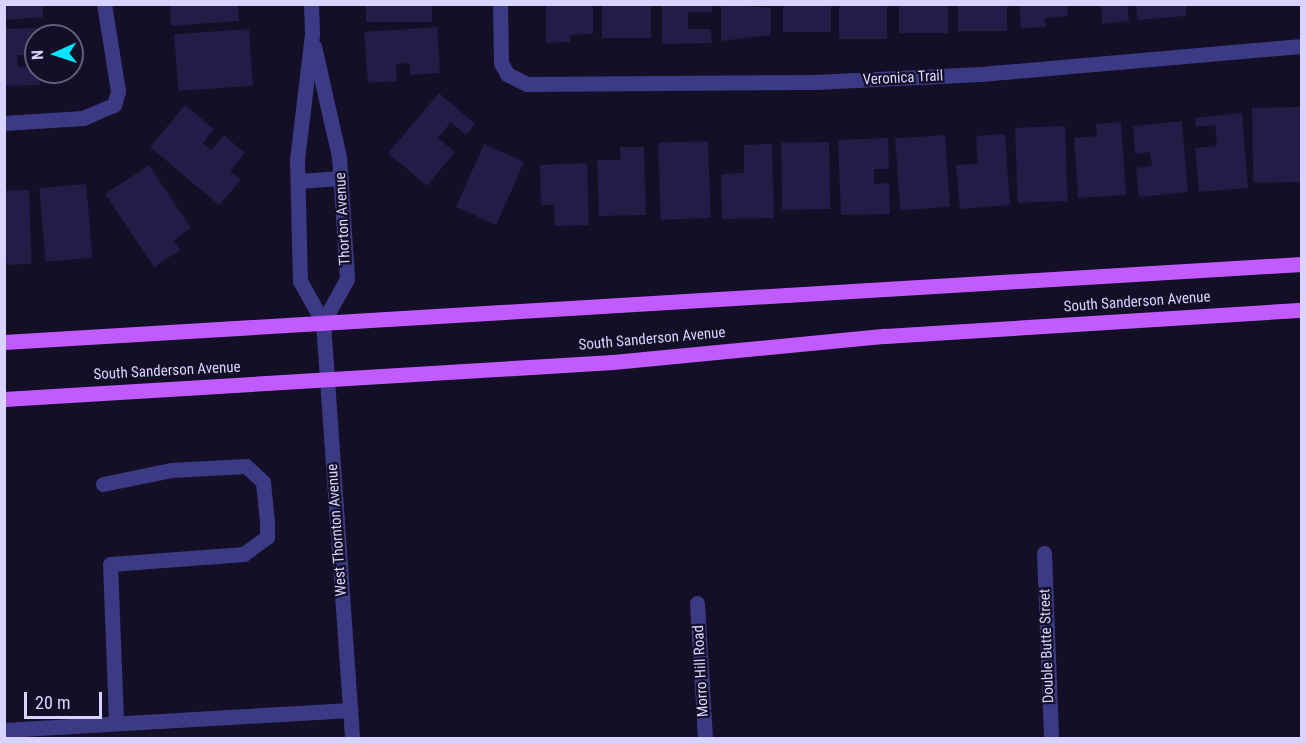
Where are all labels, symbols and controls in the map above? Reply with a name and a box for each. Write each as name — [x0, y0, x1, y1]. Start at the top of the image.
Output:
north arrow — [24, 24, 84, 84]
text: N — [28, 49, 47, 60]
street label: Veronica Trail — [862, 67, 944, 89]
street label: Thorton Avenue — [332, 172, 354, 266]
street label: South Sanderson Avenue — [1063, 288, 1211, 316]
street label: South Sanderson Avenue — [578, 324, 726, 354]
street label: South Sanderson Avenue — [93, 358, 241, 384]
street label: West Thornton Avenue — [323, 463, 351, 597]
street label: Double Butte Street — [1036, 588, 1058, 704]
street label: Morro Hill Road — [690, 625, 712, 717]
scale bar — [27, 680, 105, 718]
text: 20 m — [35, 692, 70, 713]

